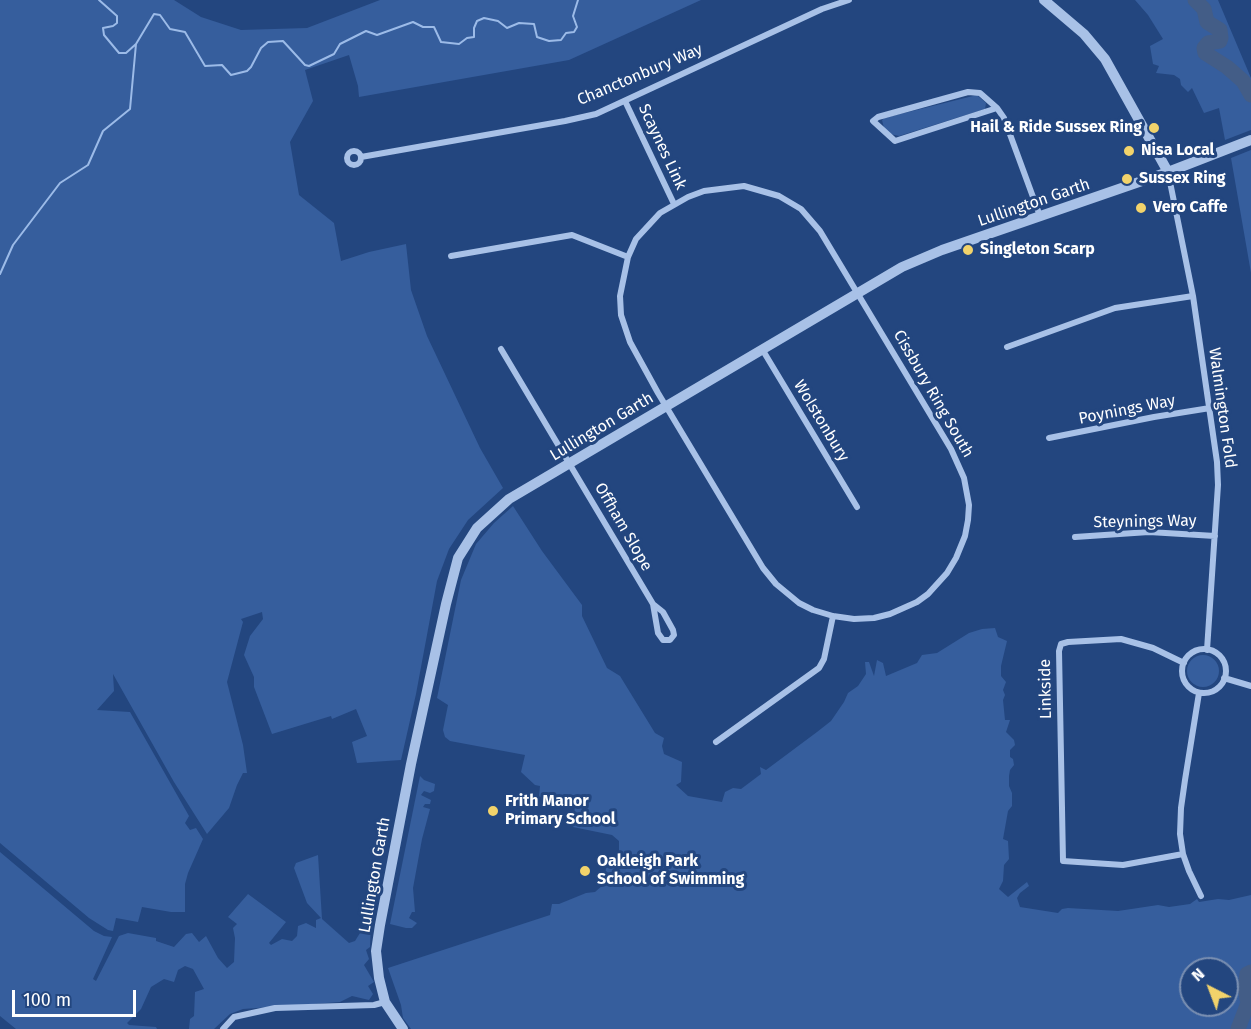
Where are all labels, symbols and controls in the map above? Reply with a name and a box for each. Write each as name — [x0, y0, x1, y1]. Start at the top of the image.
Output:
street label: Chanctonbury Way — [574, 40, 706, 110]
street label: Scaynes Link — [634, 101, 690, 193]
place label: Hail & Ride Sussex Ring — [970, 118, 1142, 138]
marker: Hail & Ride Sussex Ring — [1147, 121, 1161, 135]
place label: Nisa Local — [1141, 141, 1214, 161]
marker: Nisa Local — [1122, 144, 1136, 158]
place label: Sussex Ring — [1139, 169, 1226, 189]
marker: Sussex Ring — [1120, 172, 1134, 186]
street label: Lullington Garth — [975, 175, 1093, 231]
place label: Vero Caffe — [1153, 198, 1227, 218]
marker: Vero Caffe — [1134, 201, 1148, 215]
place label: Singleton Scarp — [980, 240, 1095, 260]
marker: Singleton Scarp — [961, 243, 975, 257]
street label: Cissbury Ring South — [889, 327, 977, 461]
street label: Walmington Fold — [1204, 347, 1240, 469]
street label: Wolstonbury — [789, 377, 853, 465]
street label: Lullington Garth — [547, 389, 657, 465]
street label: Poynings Way — [1077, 391, 1177, 429]
street label: Offham Slope — [590, 479, 656, 575]
street label: Steynings Way — [1093, 512, 1197, 532]
street label: Linkside — [1036, 659, 1056, 719]
place label: Frith Manor Primary School — [505, 792, 615, 830]
marker: Frith Manor Primary School — [486, 804, 500, 818]
street label: Lullington Garth — [355, 816, 395, 934]
place label: Oakleigh Park School of Swimming — [597, 852, 744, 890]
marker: Oakleigh Park School of Swimming — [578, 864, 592, 878]
north arrow — [1179, 957, 1239, 1017]
text: N — [1188, 964, 1208, 985]
scale bar — [15, 978, 140, 1016]
text: 100 m — [23, 989, 71, 1011]

